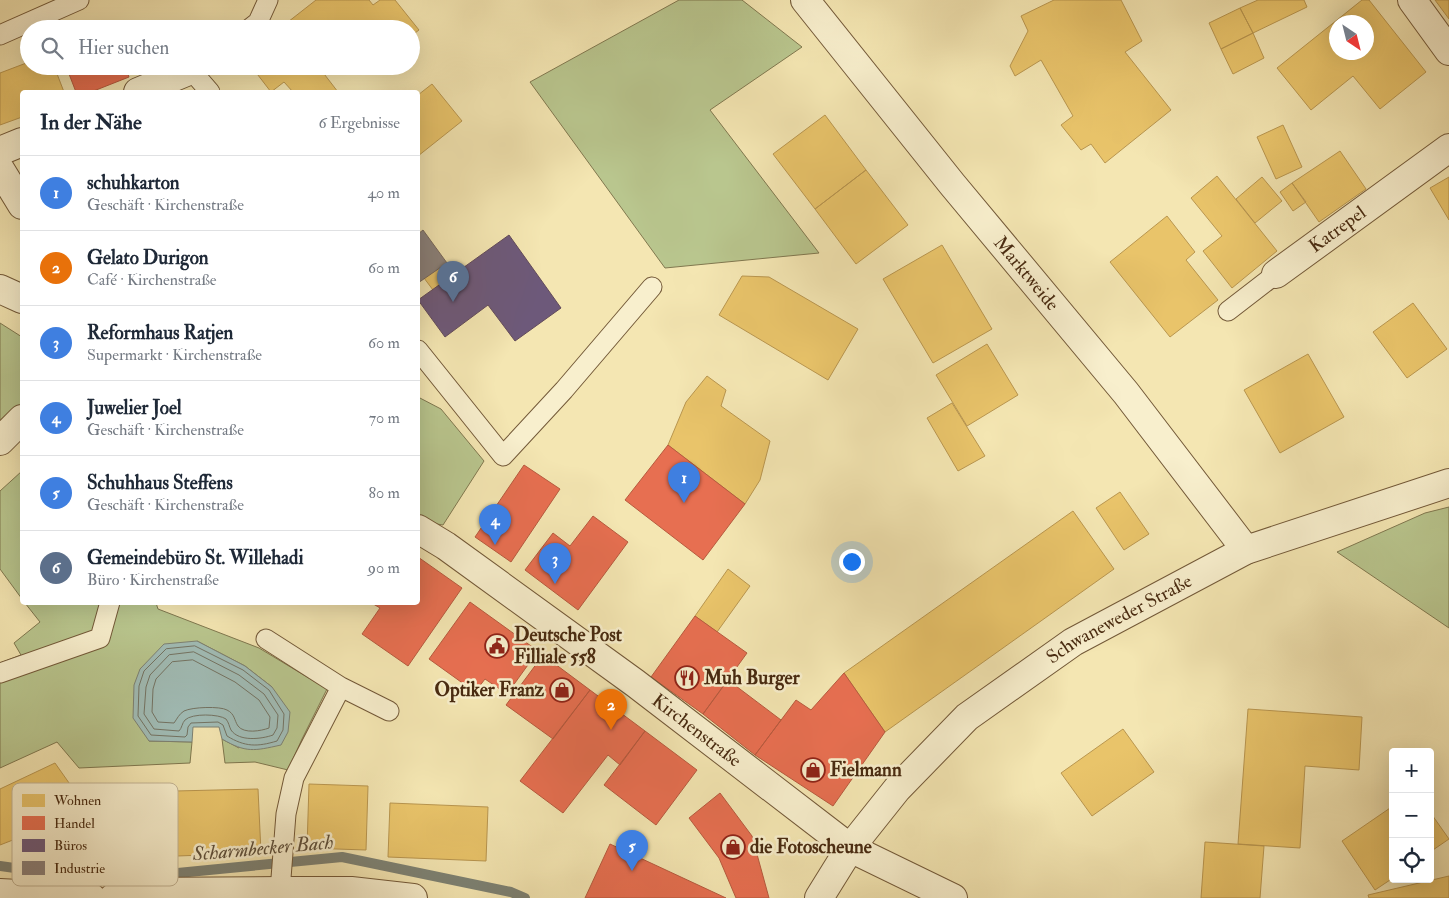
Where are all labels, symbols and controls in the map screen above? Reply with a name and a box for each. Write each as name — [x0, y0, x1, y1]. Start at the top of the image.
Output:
north arrow — [1329, 15, 1374, 60]
search box — [20, 20, 420, 75]
icon: search — [38, 34, 66, 62]
text: Hier suchen — [78, 36, 169, 60]
text: In der Nähe — [40, 109, 142, 136]
text: 6 Ergebnisse — [319, 113, 400, 133]
text: schuhkarton — [87, 171, 180, 195]
text: 1 — [53, 183, 59, 203]
text: 40 m — [367, 183, 400, 203]
text: Geschäft · Kirchenstraße — [87, 195, 244, 215]
street label: Katrepel — [1304, 200, 1371, 258]
street label: Marktweide — [989, 231, 1065, 316]
text: Gelato Durigon — [87, 246, 209, 270]
text: 2 — [52, 258, 60, 278]
text: 60 m — [368, 258, 400, 278]
pin: 6 — [437, 261, 469, 302]
text: Café · Kirchenstraße — [87, 270, 217, 290]
text: Reformhaus Ratjen — [87, 321, 233, 345]
text: 3 — [53, 333, 59, 353]
text: 60 m — [368, 333, 400, 353]
text: Supermarkt · Kirchenstraße — [87, 345, 262, 365]
text: Juwelier Joel — [87, 396, 182, 420]
text: 4 — [52, 408, 60, 428]
text: 70 m — [369, 408, 400, 428]
text: Geschäft · Kirchenstraße — [87, 420, 244, 440]
pin: 1 — [668, 462, 700, 503]
text: Schuhhaus Steffens — [87, 471, 233, 495]
text: 5 — [52, 483, 60, 503]
text: 80 m — [369, 483, 400, 503]
text: Geschäft · Kirchenstraße — [87, 495, 244, 515]
pin: 4 — [479, 504, 511, 545]
pin: 3 — [539, 543, 571, 584]
text: Gemeindebüro St. Willehadi — [87, 546, 303, 570]
your location — [839, 549, 865, 575]
text: 6 — [52, 558, 60, 578]
text: 90 m — [368, 558, 400, 578]
street label: Schwaneweder Straße — [1042, 569, 1196, 669]
text: Büro · Kirchenstraße — [87, 570, 219, 590]
place label: Deutsche Post Filliale 558 — [514, 623, 623, 669]
public building icon: Deutsche Post Filliale 558 — [484, 633, 510, 659]
restaurant icon: Muh Burger — [674, 665, 700, 691]
place label: Muh Burger — [703, 666, 800, 691]
shop icon: Optiker Franz — [549, 677, 575, 703]
place label: Optiker Franz — [435, 678, 545, 703]
street label: Kirchenstraße — [647, 688, 746, 772]
pin: 2 — [595, 689, 627, 730]
map controls — [1389, 748, 1434, 883]
button: + — [1389, 748, 1434, 793]
shop icon: Fielmann — [800, 757, 826, 783]
place label: Fielmann — [830, 758, 902, 782]
legend — [12, 783, 178, 886]
text: Wohnen — [53, 792, 101, 809]
button: − — [1389, 793, 1434, 838]
text: Handel — [54, 815, 95, 832]
water label: Scharmbecker Bach — [191, 829, 334, 867]
pin: 5 — [616, 830, 648, 871]
shop icon: die Fotoscheune — [720, 834, 746, 860]
place label: die Fotoscheune — [750, 835, 872, 859]
text: Büros — [54, 837, 87, 854]
button: locate — [1389, 838, 1434, 883]
text: Industrie — [54, 860, 105, 877]

